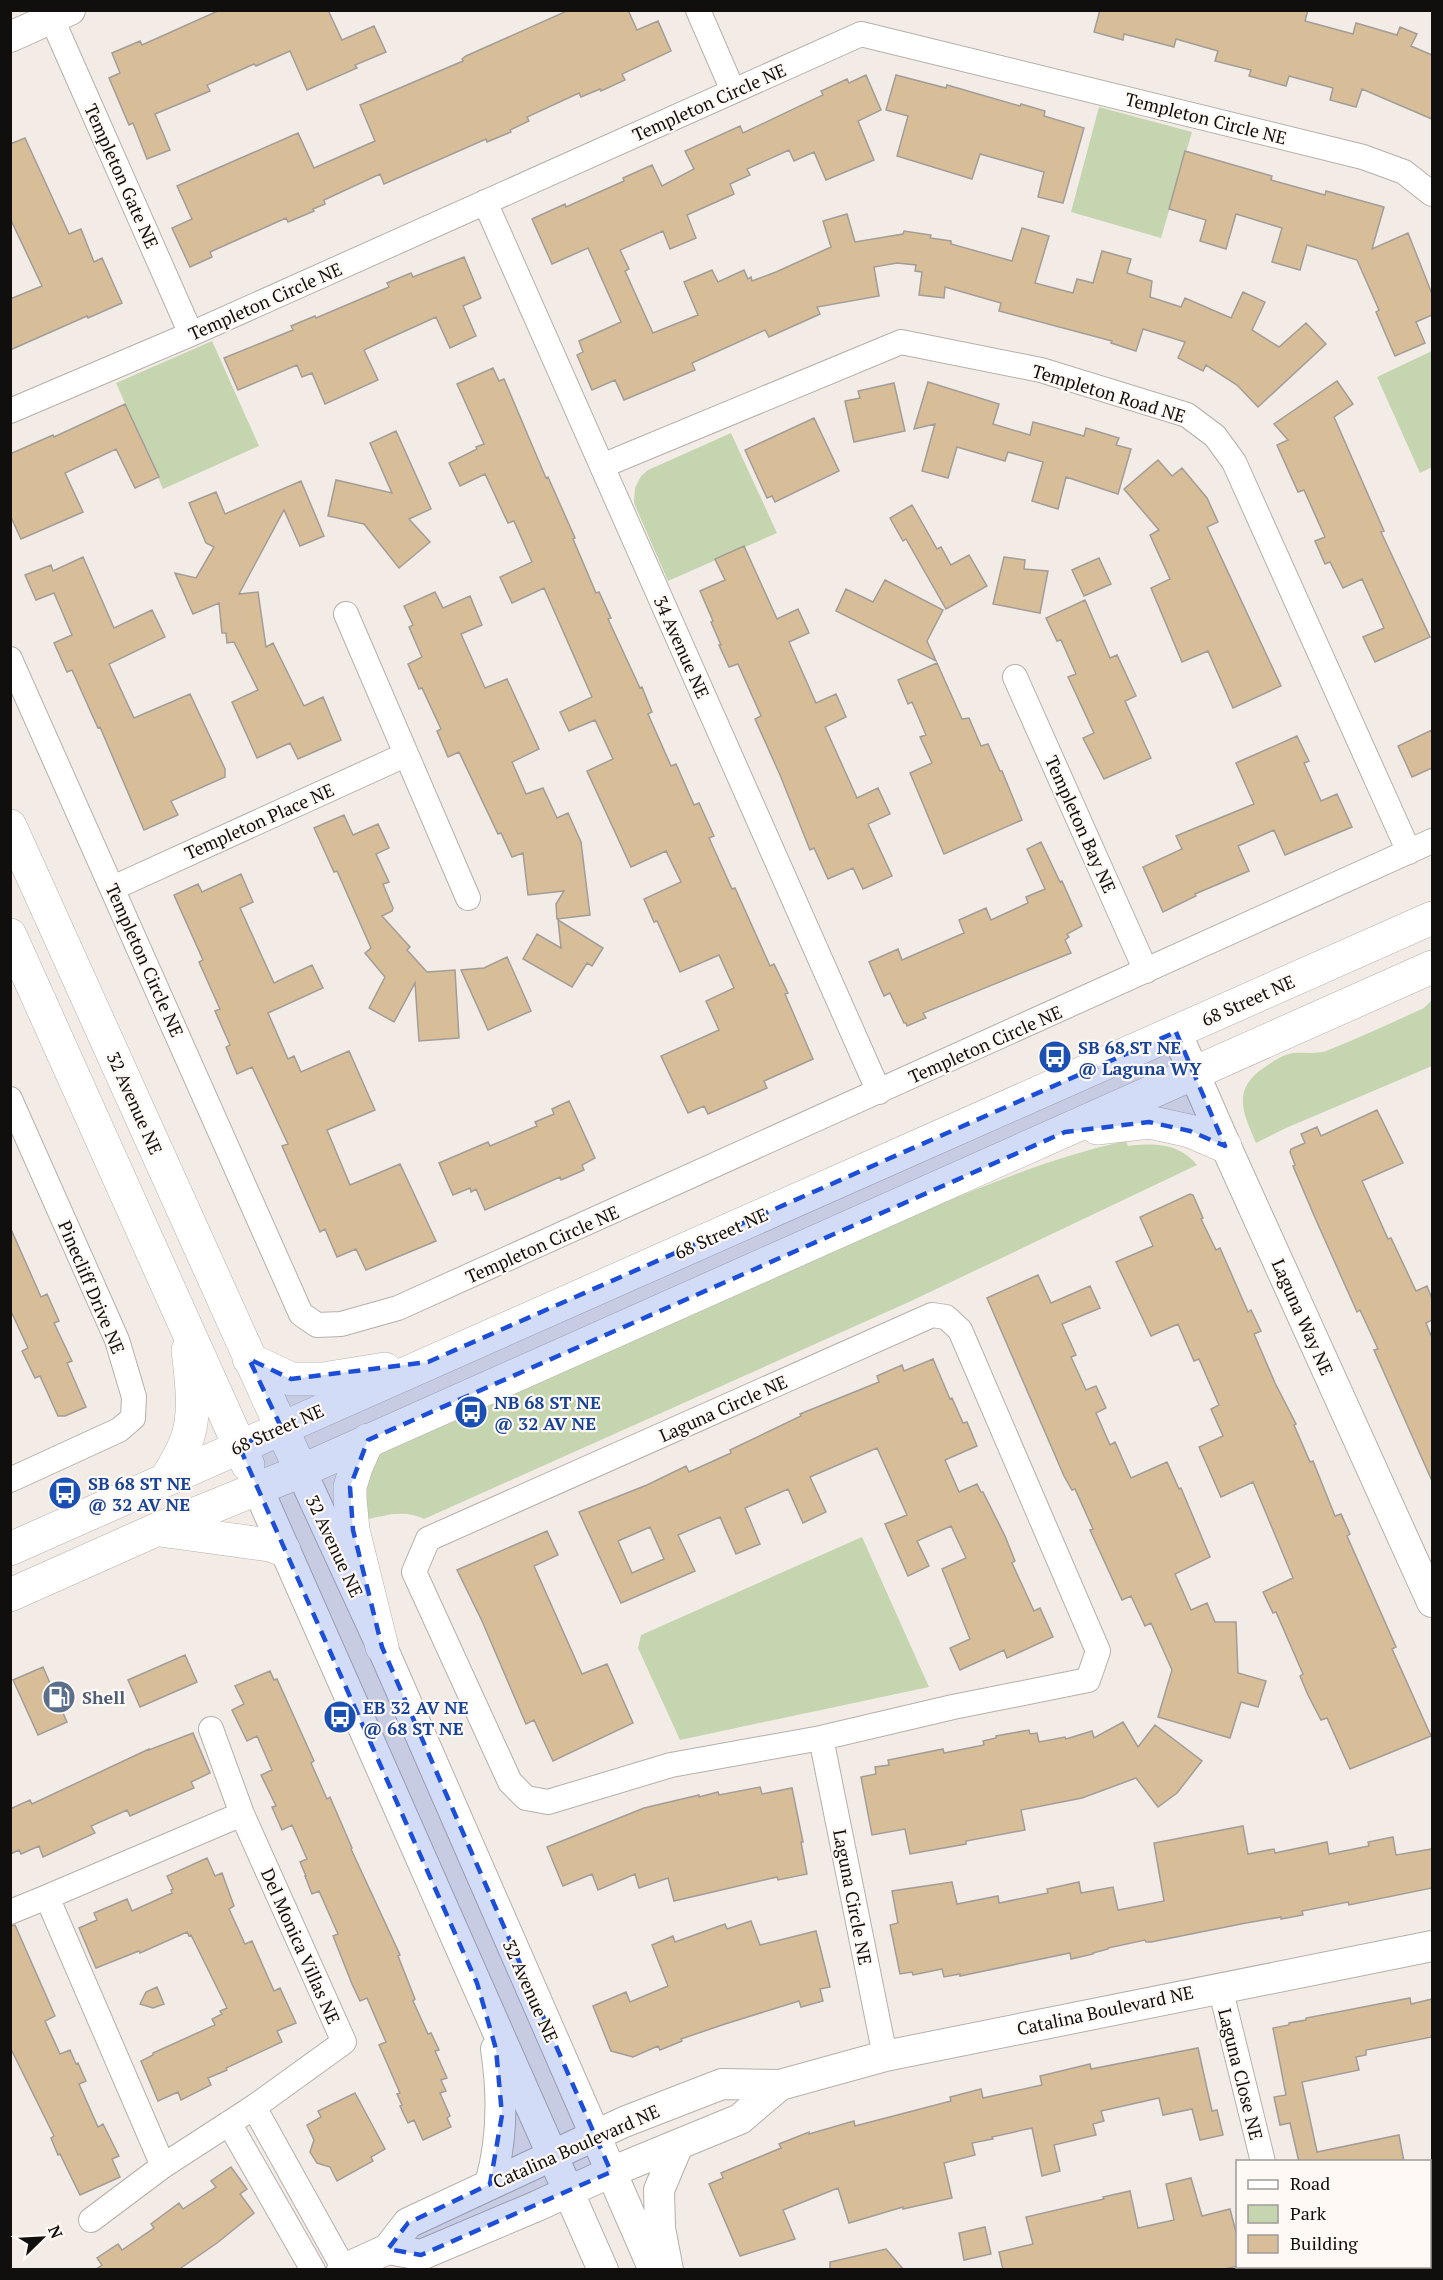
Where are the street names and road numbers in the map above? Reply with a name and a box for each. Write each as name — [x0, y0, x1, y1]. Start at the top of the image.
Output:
street label: Templeton Circle NE — [628, 57, 790, 147]
street label: Templeton Circle NE — [1123, 86, 1289, 150]
street label: Templeton Gate NE — [79, 100, 165, 252]
street label: Templeton Circle NE — [184, 256, 346, 346]
street label: Templeton Road NE — [1029, 358, 1189, 428]
street label: 34 Avenue NE — [649, 592, 715, 702]
street label: Templeton Bay NE — [1040, 751, 1122, 897]
street label: Templeton Place NE — [180, 777, 338, 865]
street label: Templeton Circle NE — [100, 879, 190, 1041]
street label: 68 Street NE — [1198, 969, 1298, 1031]
street label: Templeton Circle NE — [904, 999, 1066, 1089]
street label: 32 Avenue NE — [102, 1048, 168, 1158]
street label: Templeton Circle NE — [461, 1199, 623, 1289]
street label: 68 Street NE — [671, 1202, 771, 1264]
street label: Pinecliff Drive NE — [53, 1217, 131, 1357]
street label: Laguna Way NE — [1267, 1255, 1339, 1379]
street label: Laguna Circle NE — [655, 1369, 791, 1447]
street label: 68 Street NE — [227, 1398, 327, 1460]
street label: 32 Avenue NE — [301, 1491, 369, 1601]
street label: Laguna Circle NE — [828, 1827, 878, 1967]
street label: Del Monica Villas NE — [256, 1864, 346, 2028]
street label: 32 Avenue NE — [498, 1936, 564, 2046]
street label: Catalina Boulevard NE — [1014, 1980, 1196, 2040]
street label: Laguna Close NE — [1213, 2006, 1269, 2142]
street label: Catalina Boulevard NE — [489, 2098, 663, 2194]

